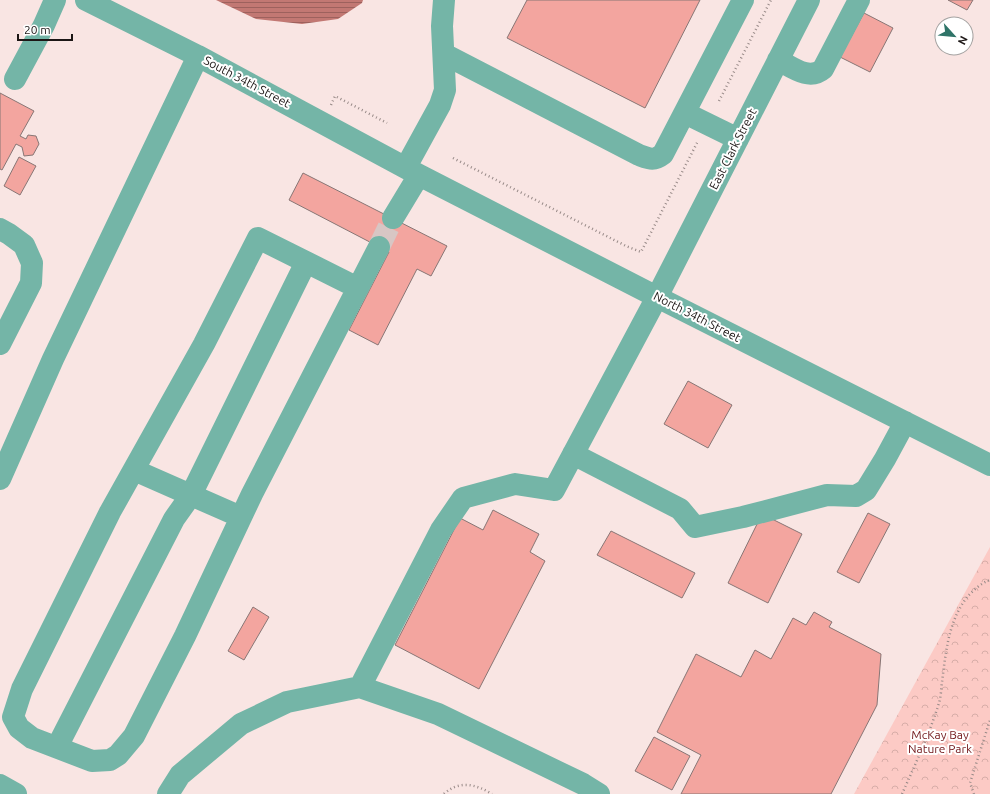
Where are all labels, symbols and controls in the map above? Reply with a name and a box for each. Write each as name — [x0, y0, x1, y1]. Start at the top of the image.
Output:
scale bar — [18, 16, 72, 42]
north arrow — [934, 16, 974, 56]
text: 20 m — [24, 23, 51, 36]
text: N — [956, 34, 970, 47]
street label: South 34th Street — [202, 53, 293, 110]
street label: East Clark Street — [707, 106, 759, 191]
street label: North 34th Street — [652, 289, 743, 344]
park label: McKay Bay Nature Park — [908, 728, 972, 755]

